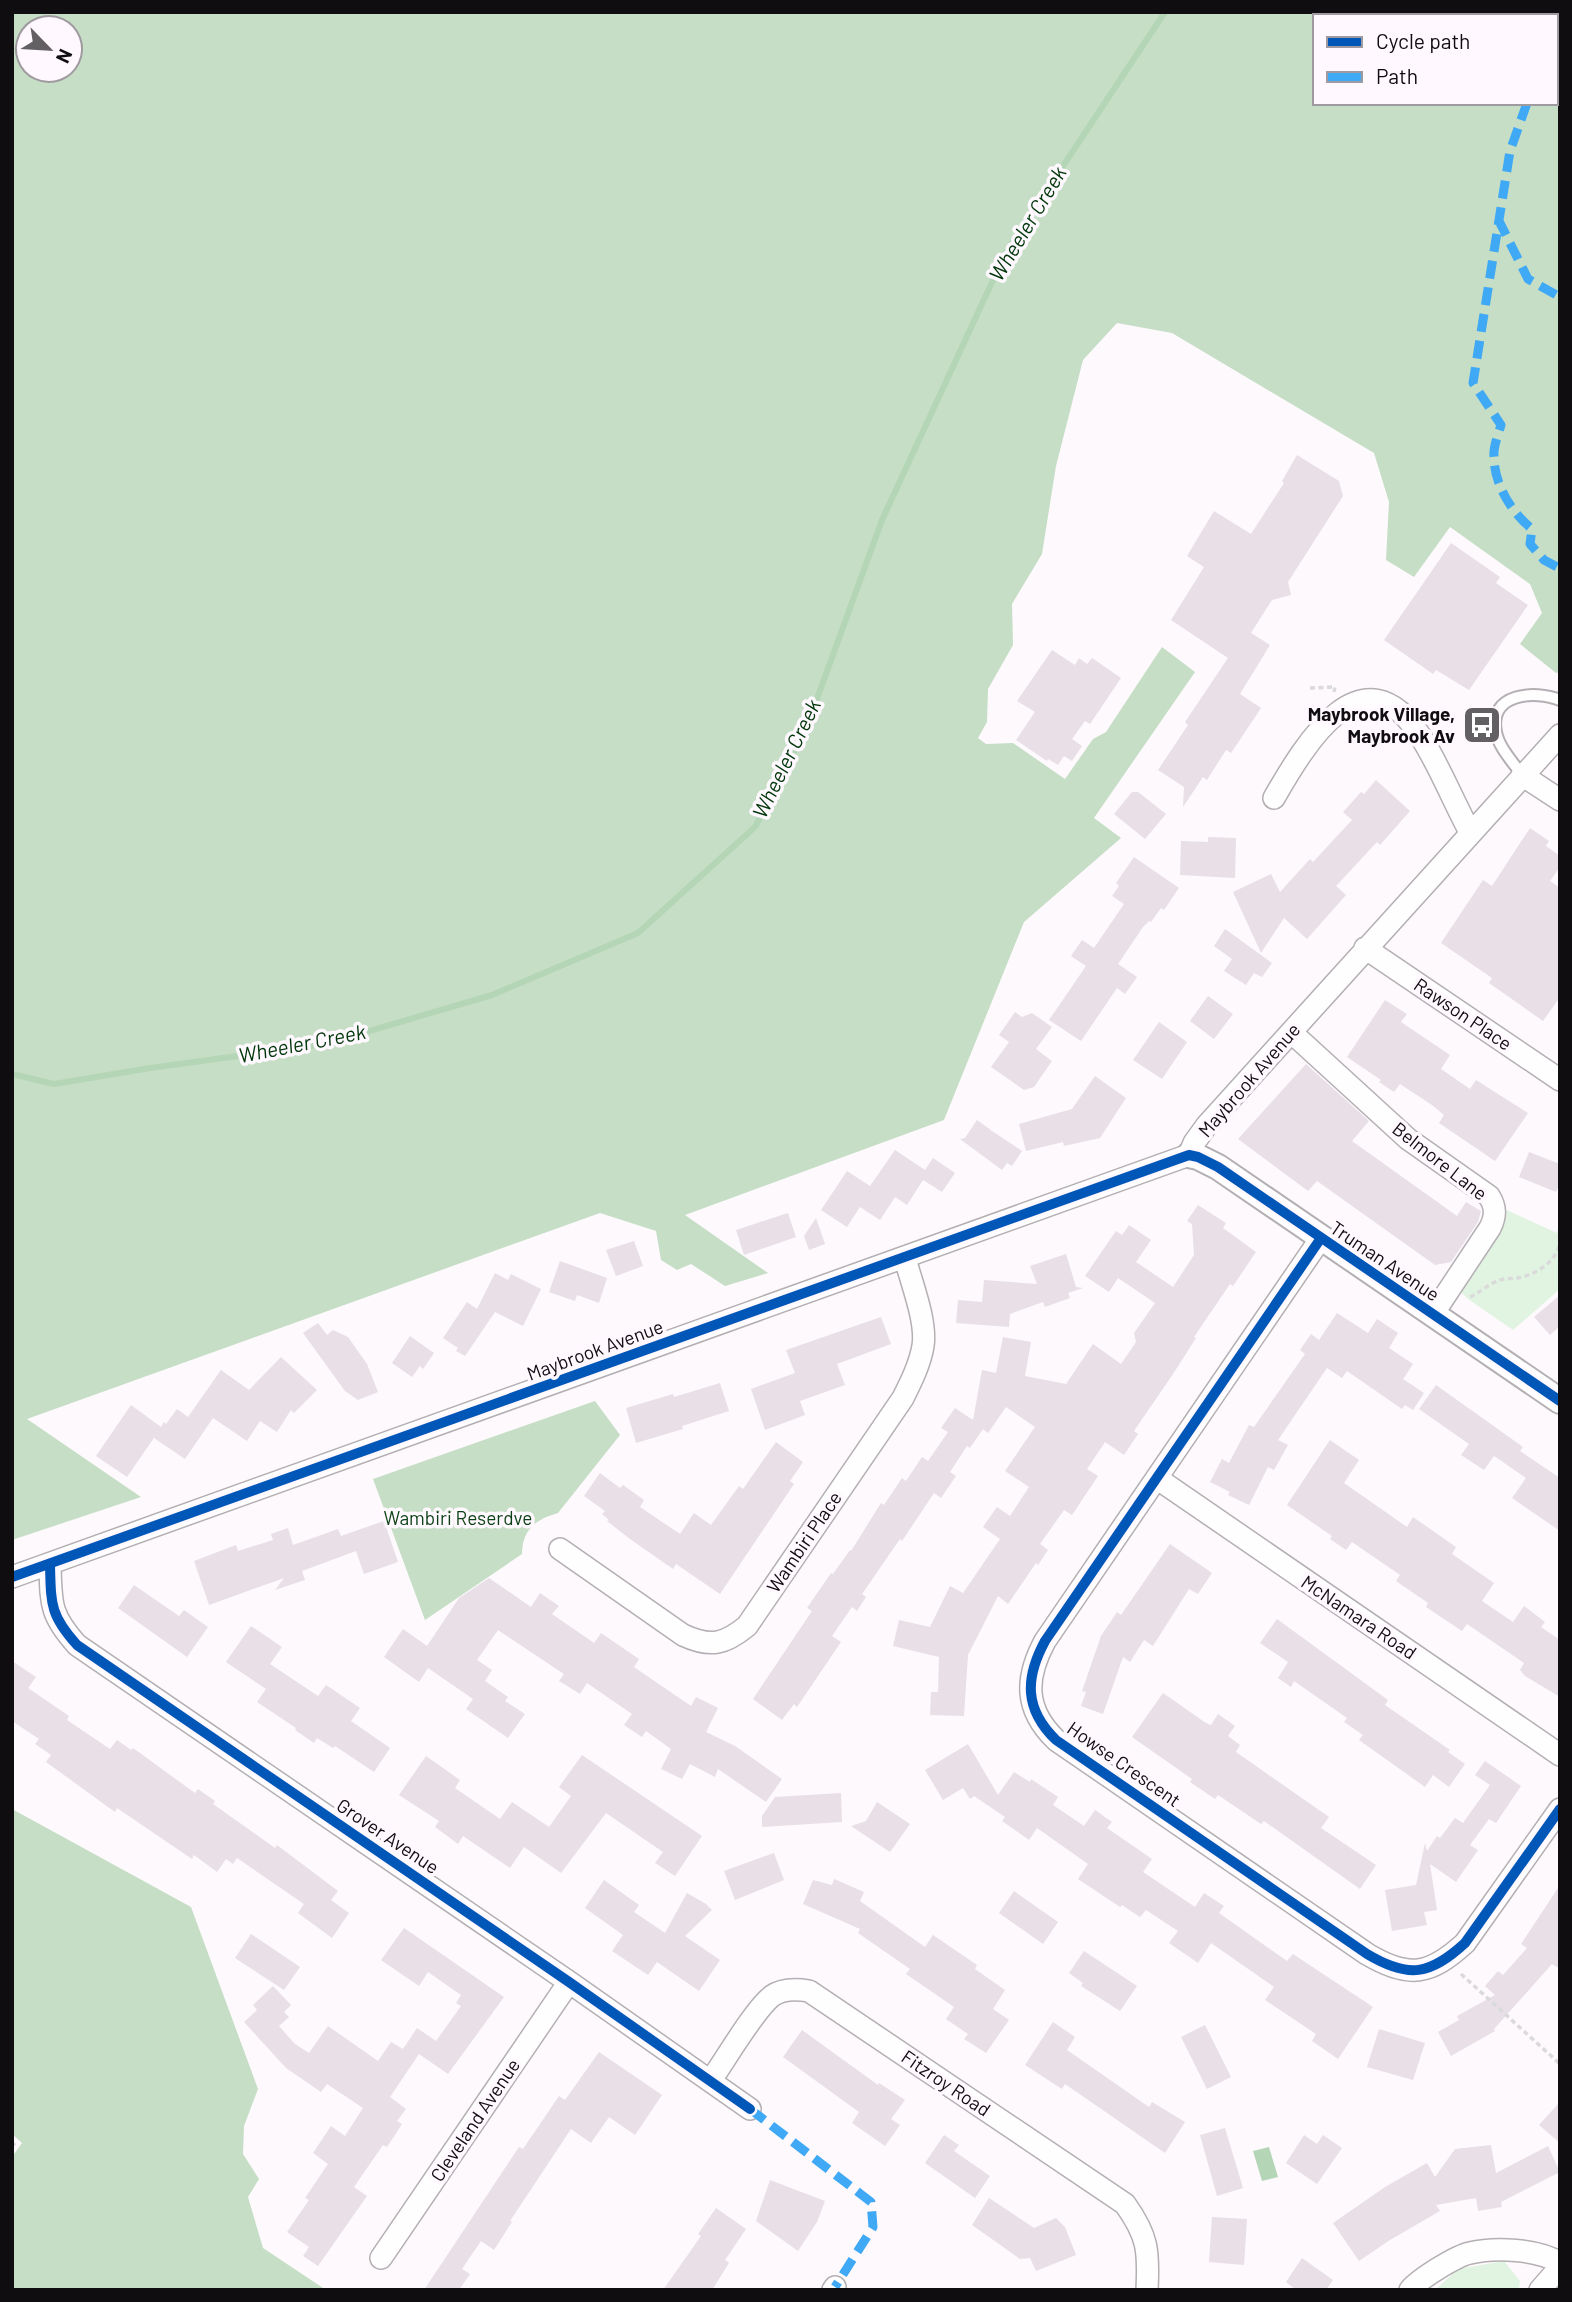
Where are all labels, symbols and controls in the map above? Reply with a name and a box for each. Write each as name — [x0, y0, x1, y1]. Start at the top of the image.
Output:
north arrow — [14, 14, 84, 84]
legend — [1313, 14, 1558, 105]
text: Cycle path — [1376, 28, 1470, 53]
text: N — [52, 46, 78, 67]
text: Path — [1376, 63, 1418, 88]
water label: Wheeler Creek — [983, 161, 1071, 285]
water label: Wheeler Creek — [746, 694, 826, 822]
place label: Maybrook Village, Maybrook Av — [1308, 702, 1455, 747]
bus stop icon: Maybrook Village, Maybrook Av — [1461, 704, 1503, 746]
street label: Rawson Place — [1410, 972, 1517, 1055]
water label: Wheeler Creek — [236, 1018, 368, 1067]
street label: Maybrook Avenue — [1193, 1018, 1304, 1141]
street label: Belmore Lane — [1388, 1116, 1492, 1205]
street label: Truman Avenue — [1326, 1216, 1444, 1306]
street label: Maybrook Avenue — [523, 1314, 666, 1385]
street label: Wambiri Place — [761, 1487, 846, 1597]
park label: Wambiri Reserdve — [384, 1506, 532, 1529]
street label: McNamara Road — [1297, 1570, 1421, 1664]
street label: Howse Crescent — [1063, 1716, 1185, 1811]
street label: Grover Avenue — [333, 1793, 444, 1878]
street label: Fitzroy Road — [897, 2044, 995, 2121]
street label: Cleveland Avenue — [425, 2054, 524, 2186]

